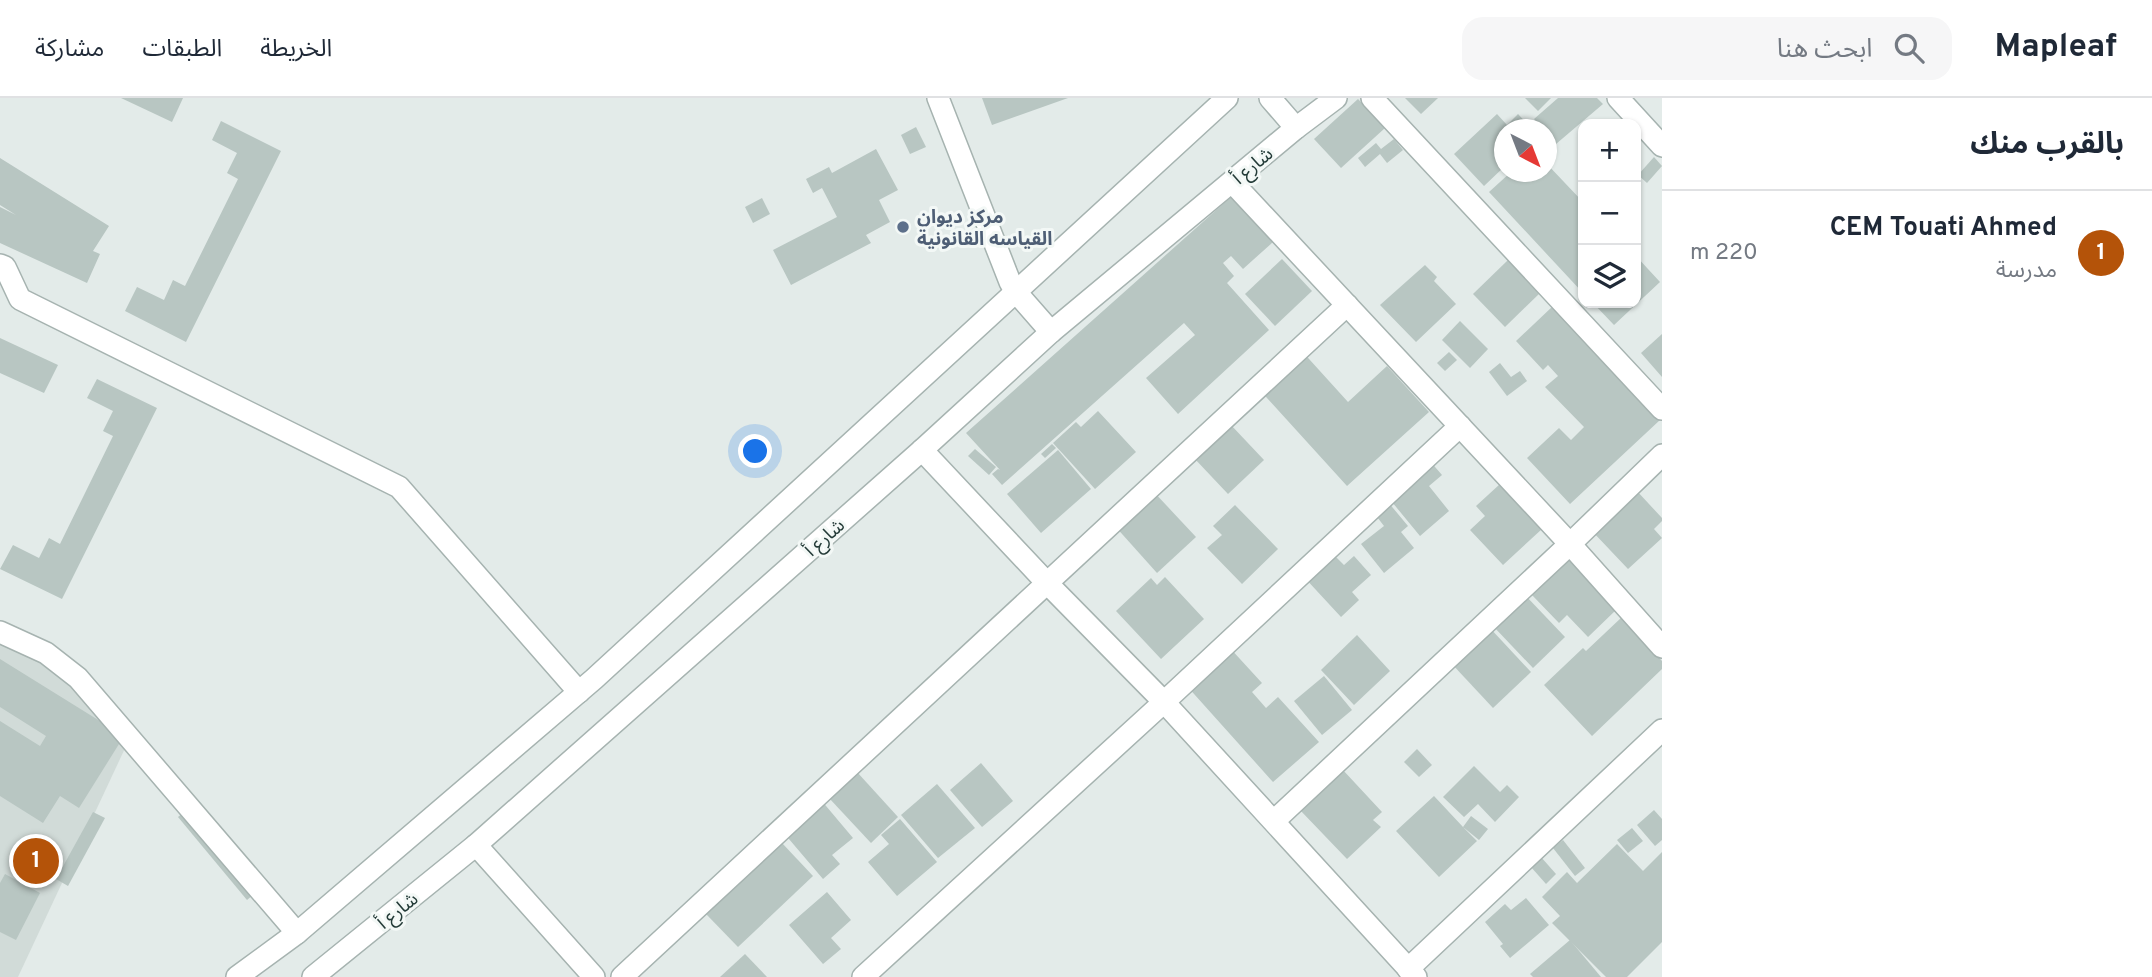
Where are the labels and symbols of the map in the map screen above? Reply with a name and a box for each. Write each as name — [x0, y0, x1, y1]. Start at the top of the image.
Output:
north arrow — [1494, 119, 1557, 182]
street label: شارع أ — [1227, 142, 1279, 191]
place label: مركز ديوان القياسه القانونية — [917, 206, 1052, 252]
marker: مركز ديوان القياسه القانونية — [895, 219, 911, 235]
your location — [738, 434, 772, 468]
street label: شارع أ — [800, 514, 850, 563]
pin: 1 — [13, 835, 59, 887]
street label: شارع أ — [372, 887, 424, 936]

